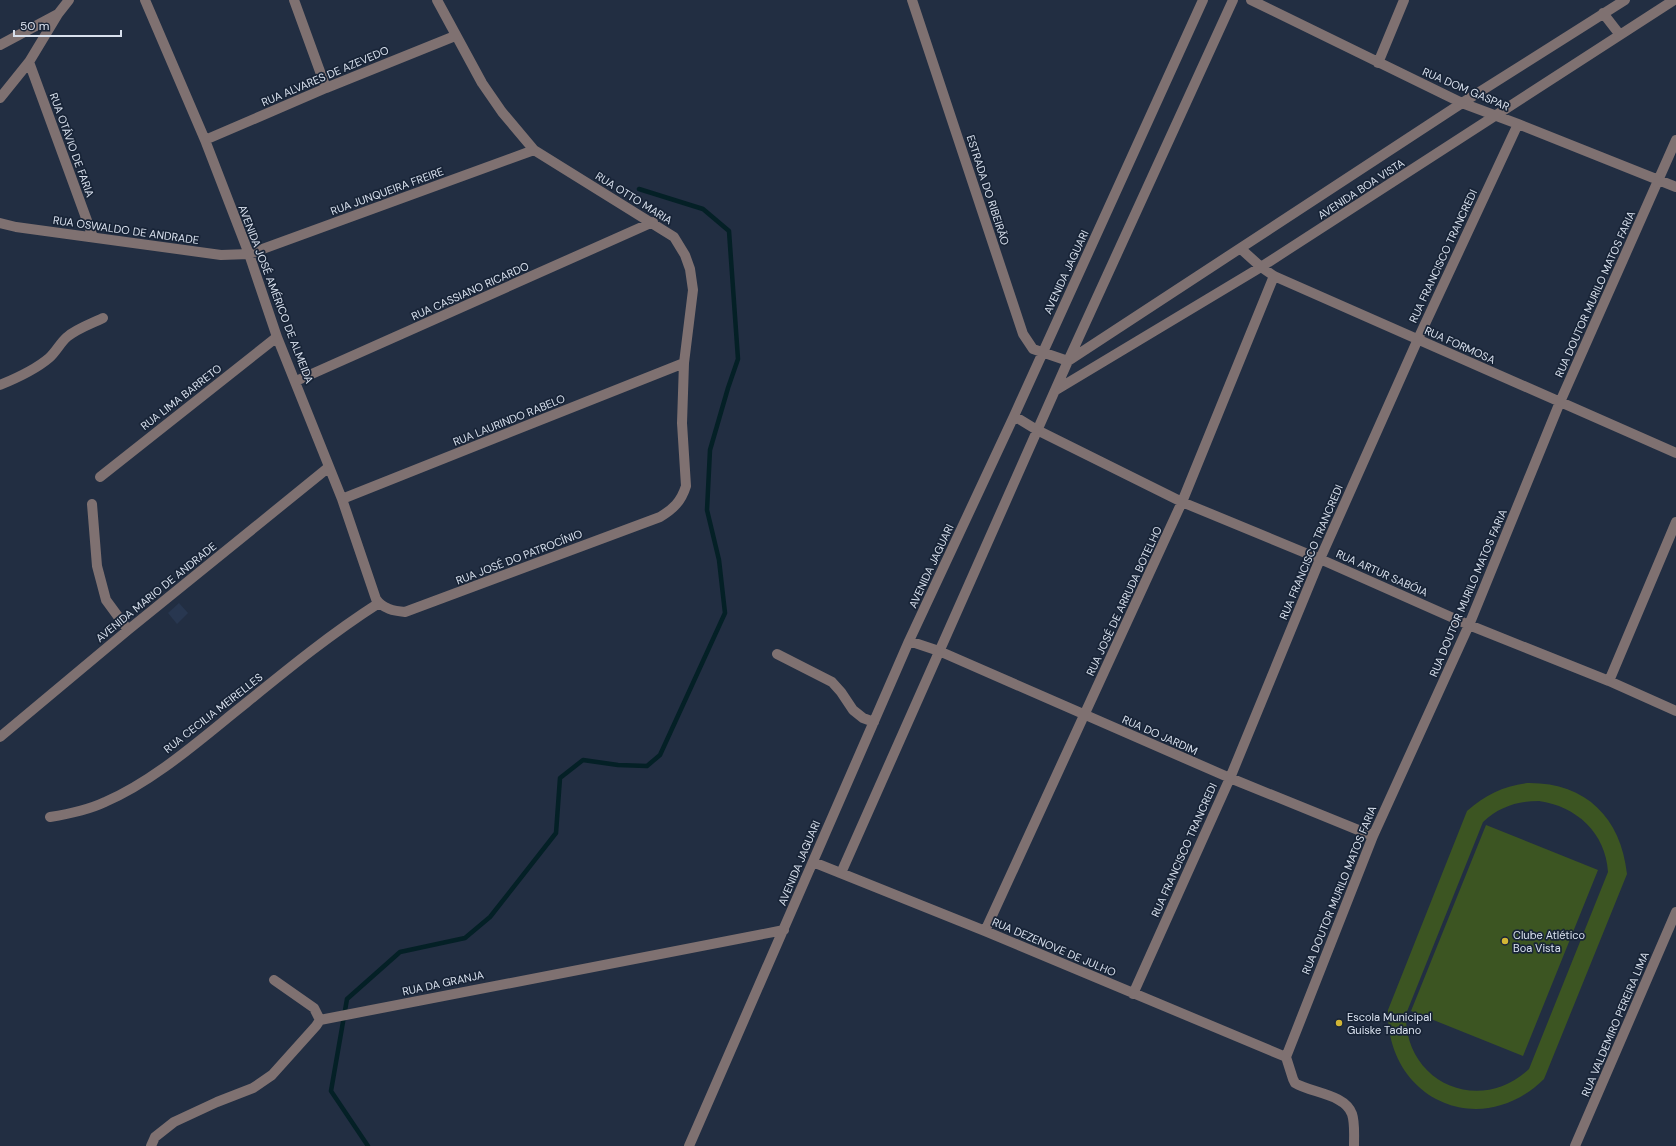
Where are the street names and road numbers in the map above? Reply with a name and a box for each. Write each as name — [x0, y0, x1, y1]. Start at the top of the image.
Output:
street label: RUA ALVARES DE AZEVEDO — [259, 43, 391, 109]
street label: RUA DOM GASPAR — [1420, 64, 1512, 114]
street label: RUA OTÁVIO DE FARIA — [47, 91, 97, 199]
street label: ESTRADA DO RIBEIRÃO — [964, 133, 1012, 247]
street label: AVENIDA BOA VISTA — [1315, 156, 1407, 222]
street label: RUA JUNQUEIRA FREIRE — [329, 164, 445, 218]
street label: RUA OTTO MARIA — [593, 169, 675, 227]
street label: RUA FRANCISCO TRANCREDI — [1406, 187, 1480, 325]
street label: AVENIDA JOSÉ AMÉRICO DE ALMEIDA — [235, 203, 317, 385]
street label: RUA DOUTOR MURILO MATOS FARIA — [1552, 209, 1638, 379]
street label: RUA OSWALDO DE ANDRADE — [52, 213, 200, 247]
street label: AVENIDA JAGUARI — [1040, 228, 1092, 316]
street label: RUA CASSIANO RICARDO — [409, 259, 531, 323]
street label: RUA FORMOSA — [1422, 323, 1498, 367]
street label: RUA LIMA BARRETO — [138, 361, 224, 433]
street label: RUA LAURINDO RABELO — [451, 391, 567, 449]
street label: RUA FRANCISCO TRANCREDI — [1276, 482, 1346, 622]
street label: RUA DOUTOR MURILO MATOS FARIA — [1426, 507, 1510, 679]
street label: AVENIDA JAGUARI — [905, 522, 957, 610]
street label: RUA JOSÉ DE ARRUDA BOTELHO — [1083, 524, 1165, 678]
street label: RUA JOSÉ DO PATROCÍNIO — [454, 526, 584, 588]
street label: AVENIDA MARIO DE ANDRADE — [93, 539, 219, 645]
street label: RUA ARTUR SABÓIA — [1334, 546, 1430, 600]
street label: RUA CECILIA MEIRELLES — [161, 670, 265, 756]
street label: RUA DO JARDIM — [1120, 712, 1200, 758]
street label: RUA FRANCISCO TRANCREDI — [1148, 781, 1220, 919]
street label: RUA DOUTOR MURILO MATOS FARIA — [1299, 804, 1379, 976]
street label: AVENIDA JAGUARI — [775, 818, 823, 908]
street label: RUA DEZENOVE DE JULHO — [990, 915, 1118, 979]
street label: RUA VALDEMIRO PEREIRA LIMA — [1578, 949, 1652, 1099]
street label: RUA DA GRANJA — [401, 968, 485, 998]

